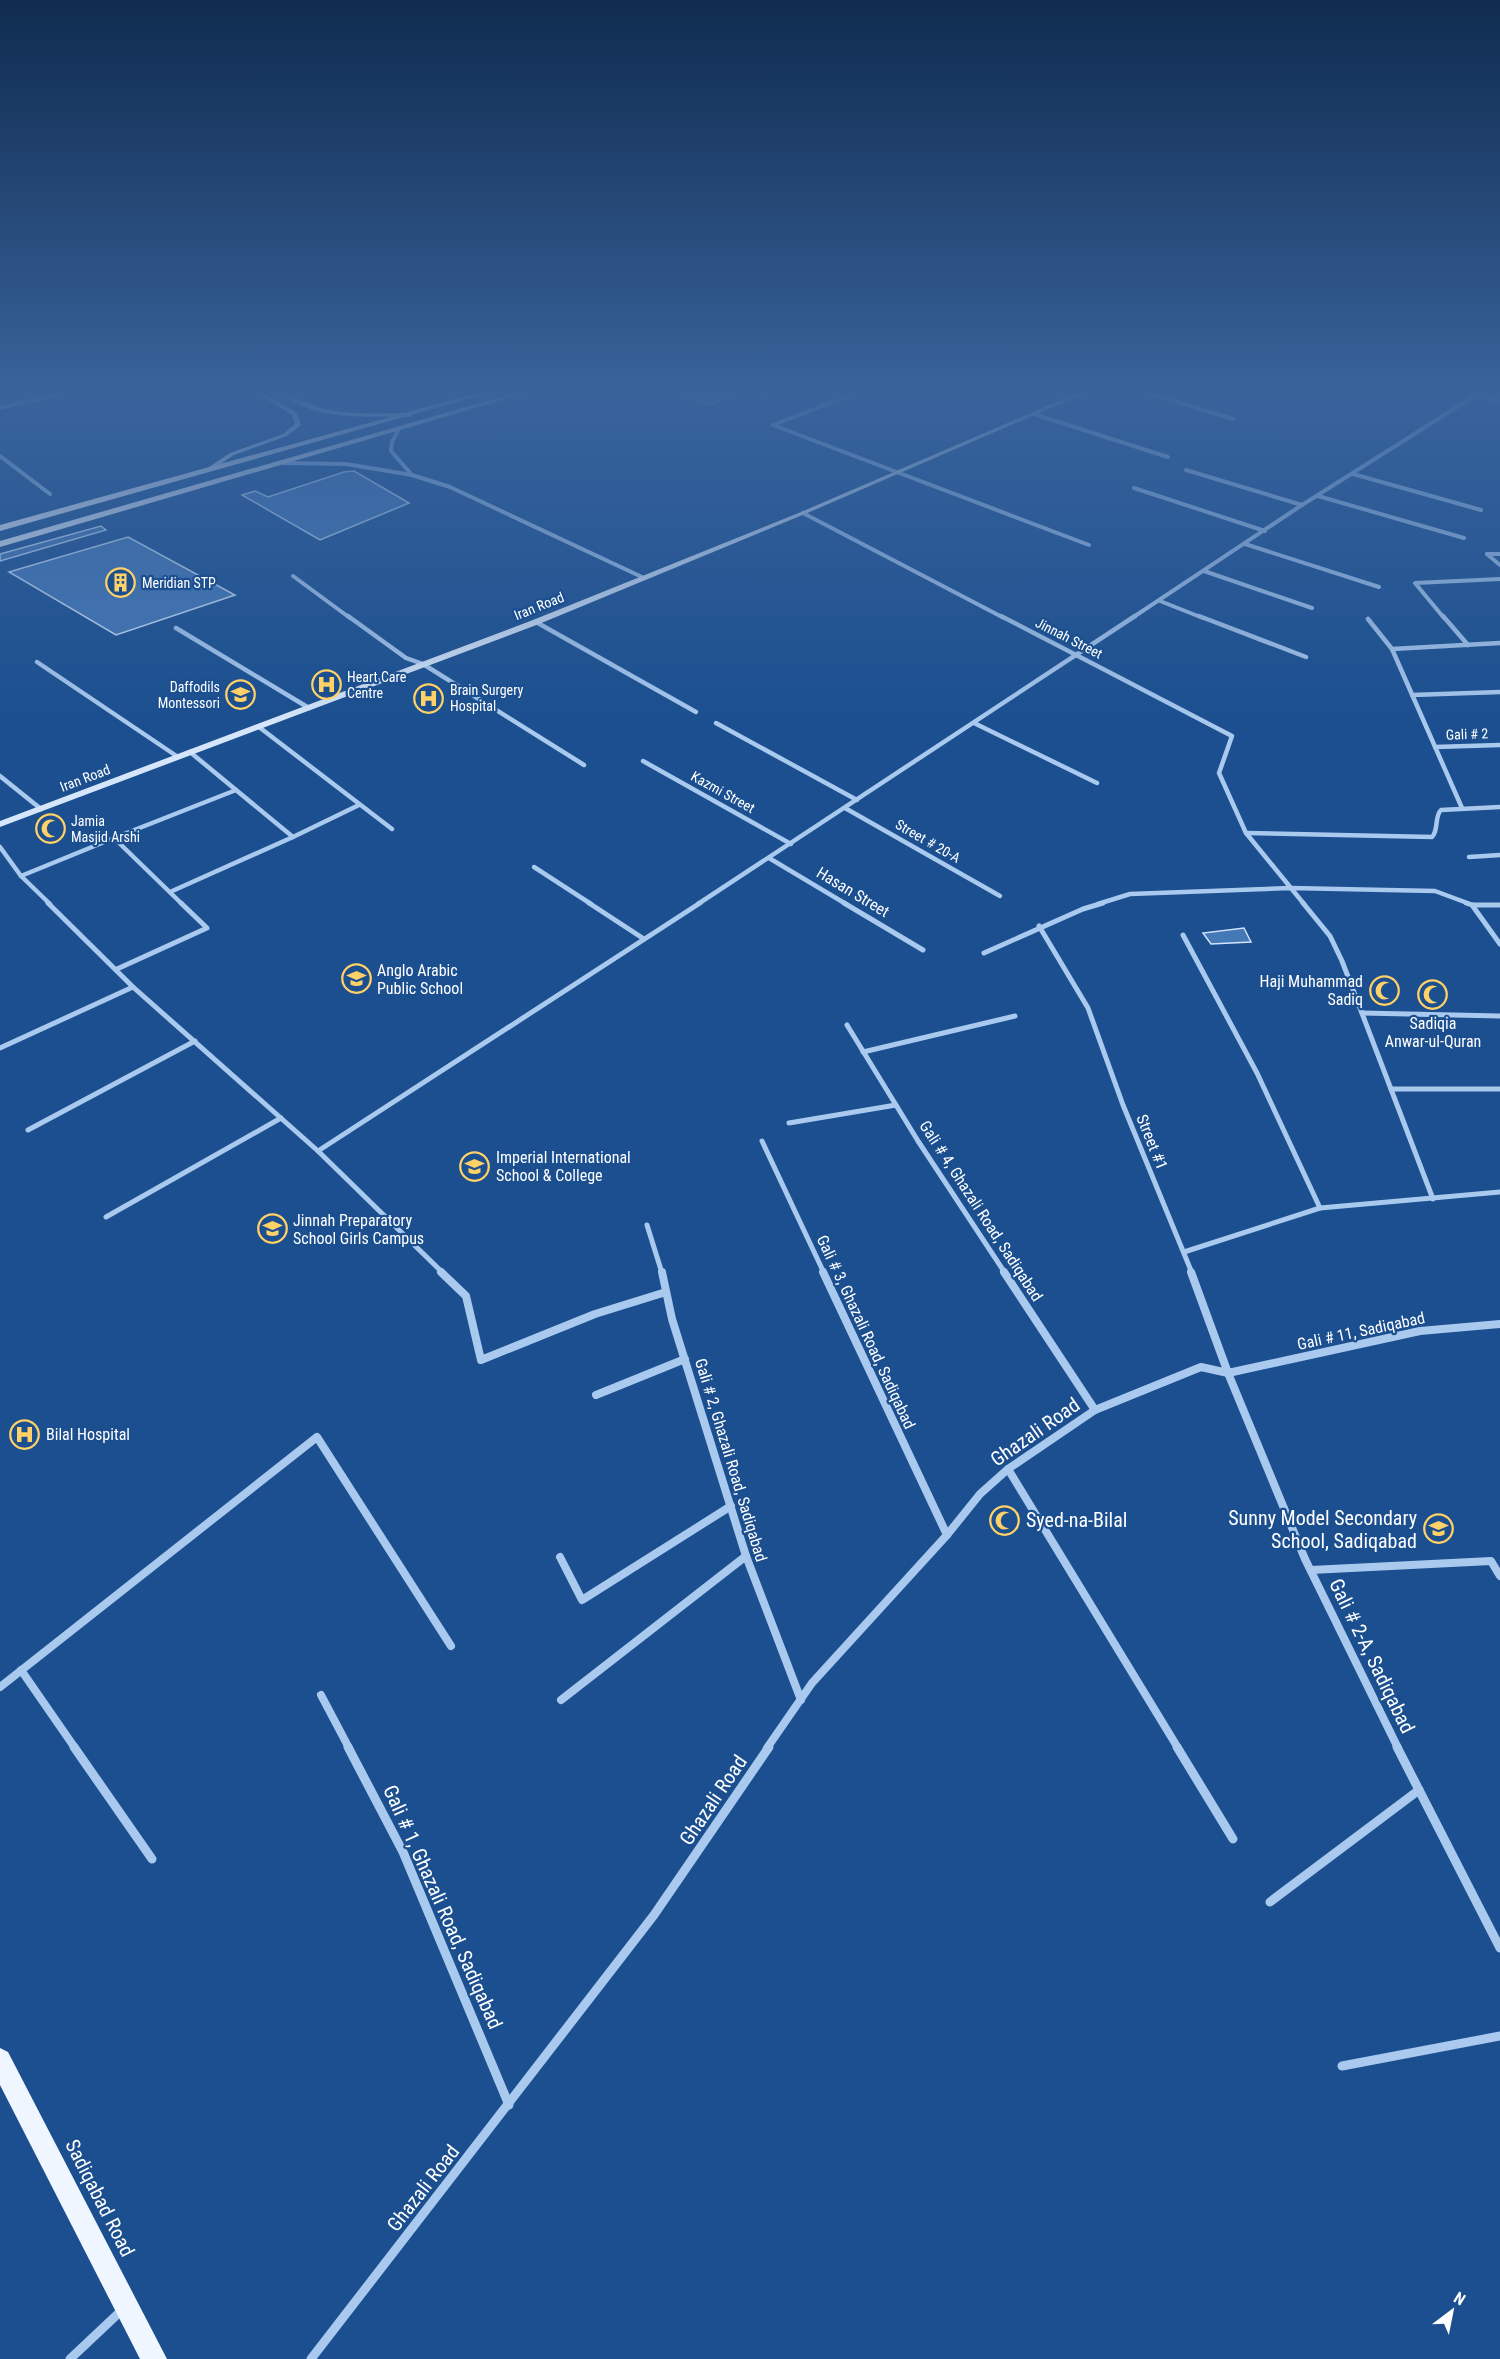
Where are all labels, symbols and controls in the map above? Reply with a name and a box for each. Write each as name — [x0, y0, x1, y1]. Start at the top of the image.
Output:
building icon: Meridian STP — [105, 567, 137, 599]
place label: Meridian STP — [142, 575, 216, 591]
street label: Iran Road — [512, 589, 566, 623]
street label: Jinnah Street — [1033, 614, 1105, 662]
hospital icon: Heart Care Centre — [310, 669, 342, 701]
place label: Heart Care Centre — [347, 669, 407, 701]
place label: Daffodils Montessori — [158, 679, 220, 711]
school or university icon: Daffodils Montessori — [225, 679, 257, 711]
hospital icon: Brain Surgery Hospital — [413, 682, 445, 714]
place label: Brain Surgery Hospital — [450, 682, 524, 714]
street label: Gali # 2 — [1446, 725, 1489, 743]
street label: Iran Road — [58, 761, 112, 795]
street label: Kazmi Street — [688, 768, 758, 816]
mosque icon: Jamia Masjid Arshi — [34, 813, 66, 845]
place label: Jamia Masjid Arshi — [71, 813, 140, 845]
street label: Street # 20-A — [893, 816, 963, 866]
street label: Hasan Street — [813, 863, 893, 921]
place label: Anglo Arabic Public School — [377, 961, 463, 998]
school or university icon: Anglo Arabic Public School — [340, 963, 372, 995]
place label: Haji Muhammad Sadiq — [1260, 972, 1363, 1009]
mosque icon: Haji Muhammad Sadiq — [1368, 974, 1400, 1006]
mosque icon: Sadiqia Anwar-ul-Quran — [1417, 979, 1449, 1011]
place label: Sadiqia Anwar-ul-Quran — [1385, 1014, 1481, 1051]
street label: Street #1 — [1132, 1112, 1172, 1172]
street label: Gali # 4, Ghazali Road, Sadiqabad — [915, 1117, 1047, 1305]
place label: Imperial International School & College — [496, 1148, 631, 1185]
school or university icon: Imperial International School & College — [459, 1150, 491, 1182]
place label: Jinnah Preparatory School Girls Campus — [293, 1211, 424, 1248]
school or university icon: Jinnah Preparatory School Girls Campus — [256, 1213, 288, 1245]
street label: Gali # 3, Ghazali Road, Sadiqabad — [813, 1232, 919, 1432]
street label: Gali # 11, Sadiqabad — [1295, 1308, 1427, 1354]
street label: Gali # 2, Ghazali Road, Sadiqabad — [691, 1356, 771, 1564]
street label: Ghazali Road — [986, 1393, 1084, 1471]
hospital icon: Bilal Hospital — [9, 1418, 41, 1450]
place label: Bilal Hospital — [46, 1425, 130, 1444]
mosque icon: Syed-na-Bilal — [989, 1504, 1021, 1536]
place label: Sunny Model Secondary School, Sadiqabad — [1228, 1506, 1417, 1553]
place label: Syed-na-Bilal — [1026, 1508, 1127, 1532]
school or university icon: Sunny Model Secondary School, Sadiqabad — [1422, 1513, 1454, 1545]
street label: Gali # 2-A, Sadiqabad — [1324, 1575, 1420, 1737]
street label: Ghazali Road — [674, 1750, 752, 1850]
street label: Gali # 1, Ghazali Road, Sadiqabad — [378, 1781, 508, 2033]
street label: Sadiqabad Road — [60, 2135, 140, 2261]
street label: Ghazali Road — [382, 2140, 464, 2236]
north arrow — [1422, 2281, 1482, 2341]
text: N — [1450, 2288, 1469, 2309]

